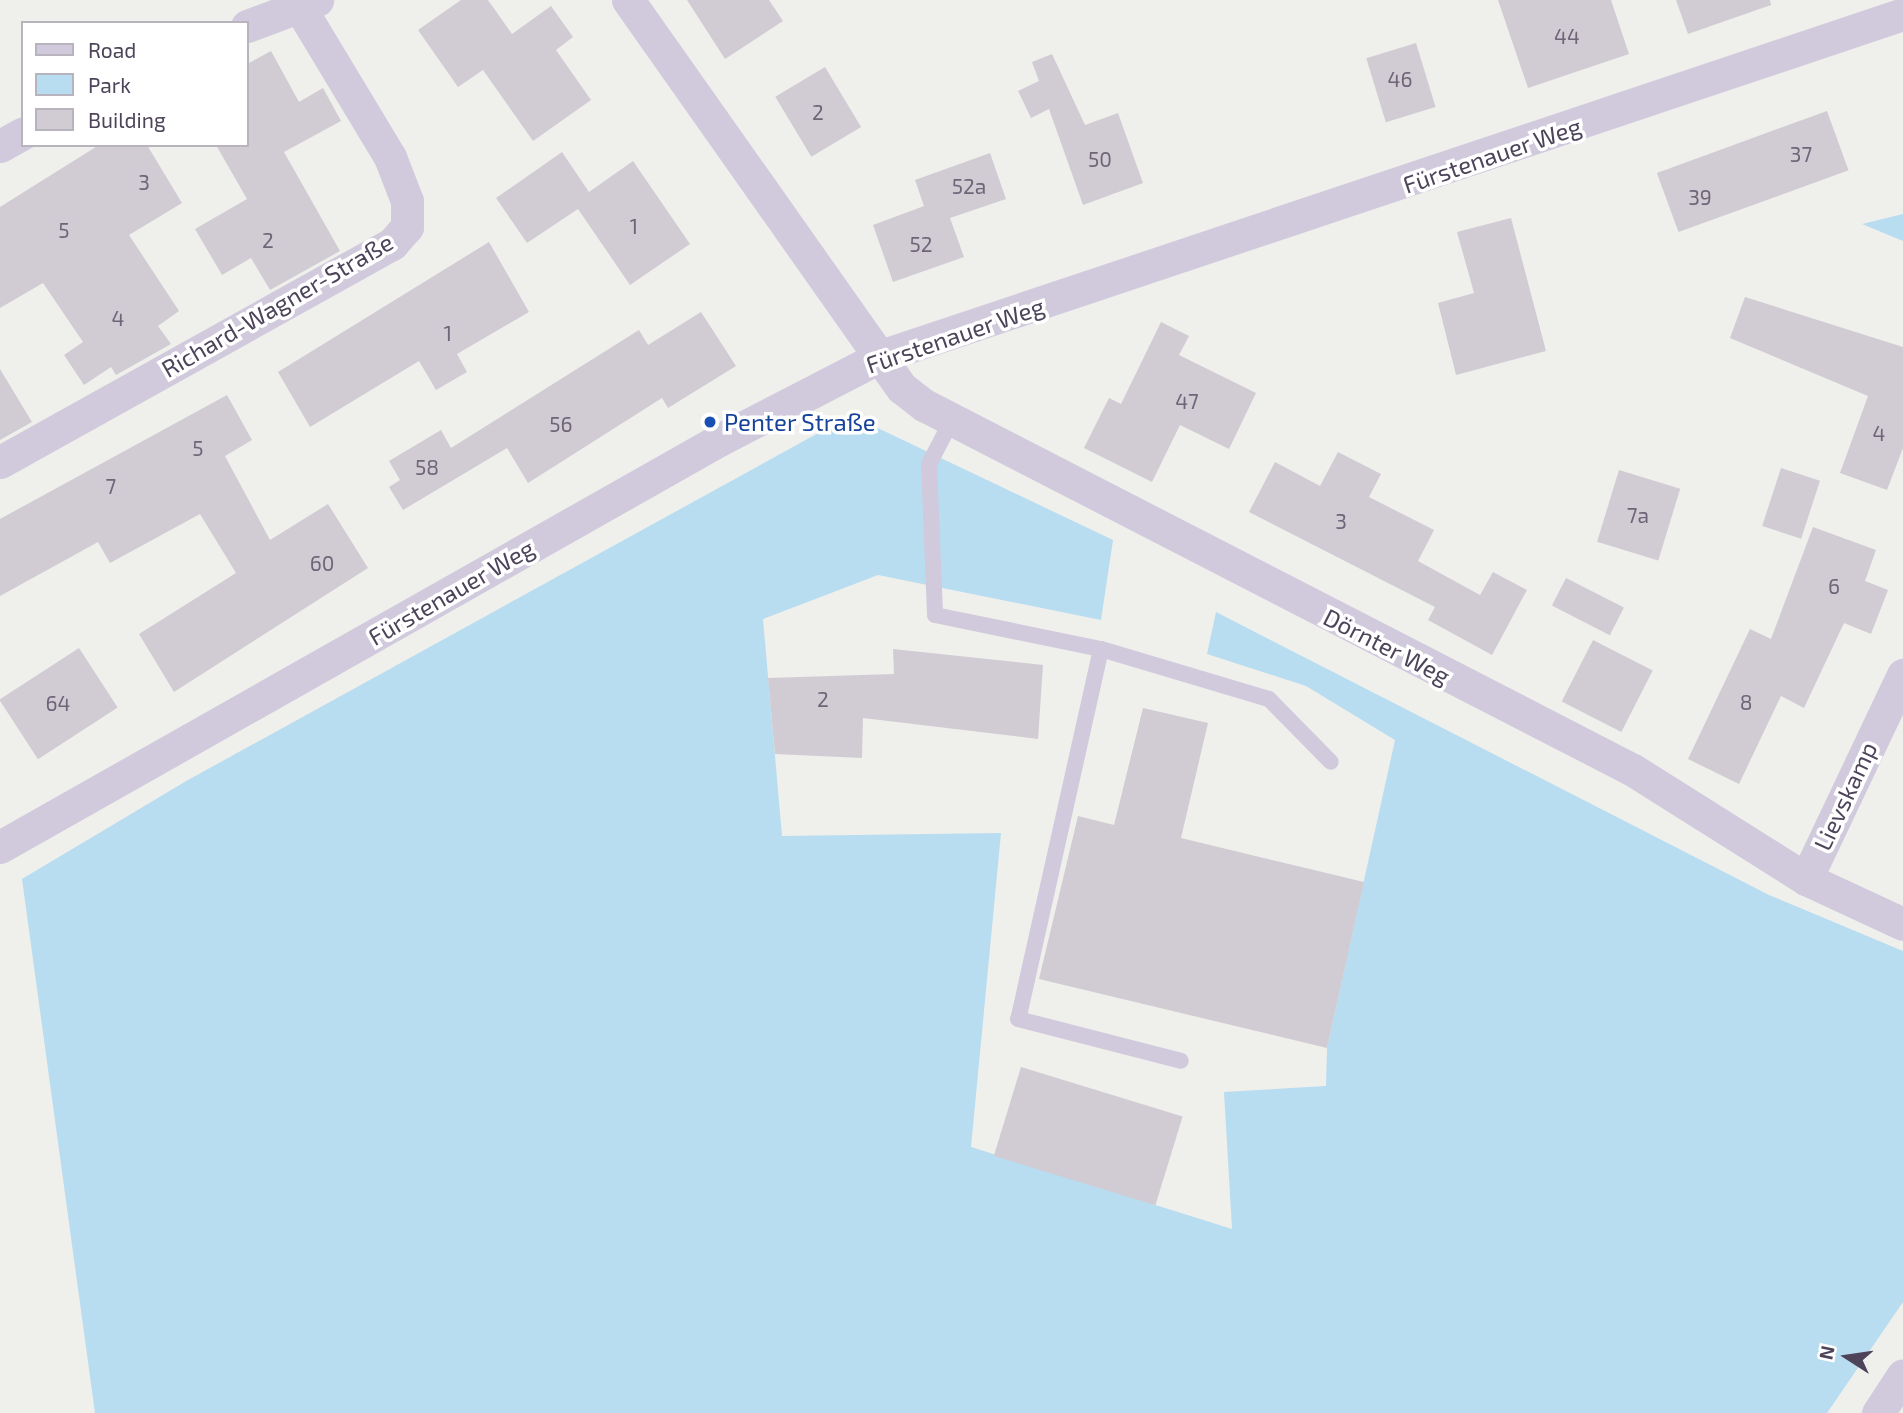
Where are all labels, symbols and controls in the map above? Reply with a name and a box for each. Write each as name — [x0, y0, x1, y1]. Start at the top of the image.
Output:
legend — [21, 21, 248, 147]
house number: 44 — [1554, 23, 1580, 49]
text: Road — [88, 37, 136, 62]
house number: 46 — [1388, 66, 1412, 92]
text: Park — [88, 72, 131, 97]
house number: 2 — [812, 99, 824, 125]
text: Building — [88, 107, 166, 132]
street label: Fürstenauer Weg — [1399, 111, 1585, 199]
house number: 37 — [1790, 141, 1812, 167]
house number: 50 — [1088, 146, 1112, 172]
house number: 3 — [138, 169, 150, 195]
house number: 52a — [952, 173, 986, 199]
house number: 39 — [1688, 184, 1712, 210]
house number: 1 — [630, 213, 638, 239]
house number: 5 — [58, 217, 70, 243]
street label: Richard-Wagner-Straße — [156, 227, 398, 383]
house number: 2 — [262, 227, 274, 253]
house number: 52 — [909, 231, 933, 257]
street label: Fürstenauer Weg — [862, 291, 1048, 379]
house number: 4 — [112, 305, 124, 331]
house number: 1 — [444, 320, 452, 346]
house number: 47 — [1175, 388, 1199, 414]
place label: Penter Straße — [724, 408, 876, 436]
house number: 56 — [549, 411, 573, 437]
marker: Penter Straße — [702, 414, 718, 430]
house number: 4 — [1873, 420, 1885, 446]
house number: 5 — [192, 435, 204, 461]
house number: 58 — [415, 454, 439, 480]
house number: 7 — [106, 473, 116, 499]
house number: 7a — [1627, 502, 1649, 528]
house number: 3 — [1335, 508, 1347, 534]
street label: Fürstenauer Weg — [363, 533, 539, 651]
house number: 60 — [310, 550, 334, 576]
house number: 6 — [1828, 573, 1840, 599]
street label: Dörnter Weg — [1319, 602, 1455, 690]
house number: 2 — [817, 686, 829, 712]
house number: 8 — [1740, 689, 1752, 715]
house number: 64 — [46, 690, 70, 716]
street label: Lievskamp — [1807, 737, 1883, 855]
north arrow — [1812, 1322, 1882, 1392]
text: N — [1813, 1343, 1839, 1362]

